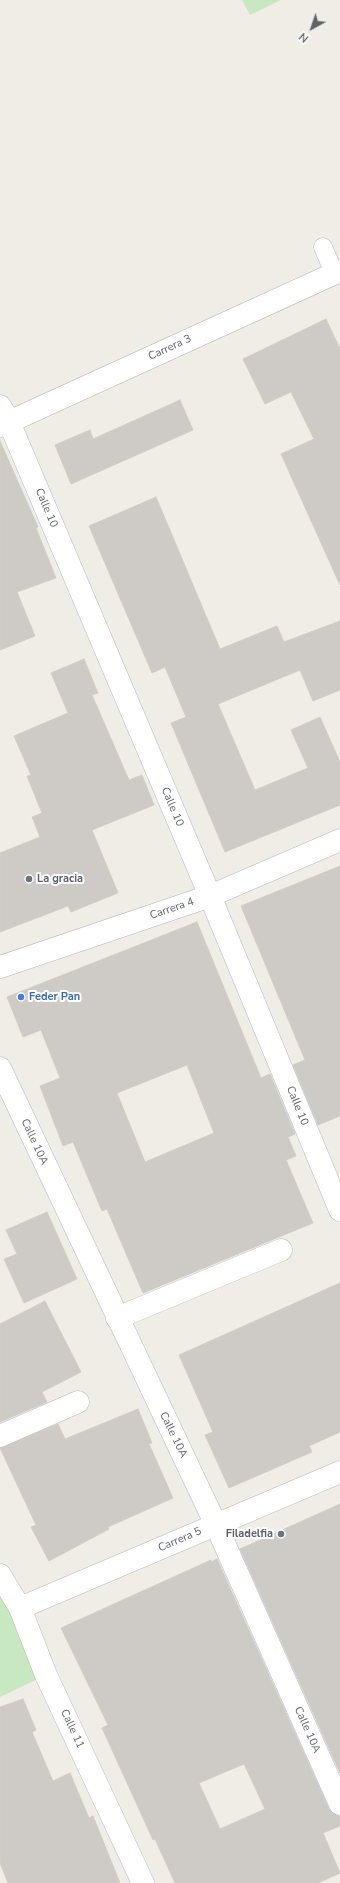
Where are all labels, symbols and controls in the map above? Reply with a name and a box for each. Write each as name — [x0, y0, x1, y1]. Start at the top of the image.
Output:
north arrow — [292, 8, 332, 48]
text: N — [296, 29, 312, 46]
street label: Carrera 3 — [146, 332, 194, 364]
street label: Calle 10 — [32, 486, 60, 530]
street label: Calle 10 — [158, 785, 186, 829]
place label: La gracia — [37, 872, 83, 886]
marker: La gracia — [24, 874, 34, 884]
street label: Carrera 4 — [148, 895, 196, 923]
place label: Feder Pan — [29, 990, 80, 1004]
marker: Feder Pan — [16, 992, 26, 1002]
street label: Calle 10 — [283, 1084, 311, 1128]
street label: Calle 10A — [18, 1117, 50, 1167]
street label: Calle 10A — [156, 1410, 190, 1460]
street label: Carrera 5 — [156, 1525, 204, 1555]
place label: Filadelfia — [226, 1527, 273, 1541]
marker: Filadelfia — [276, 1529, 286, 1539]
street label: Calle 10A — [291, 1705, 323, 1755]
street label: Calle 11 — [57, 1707, 87, 1751]

